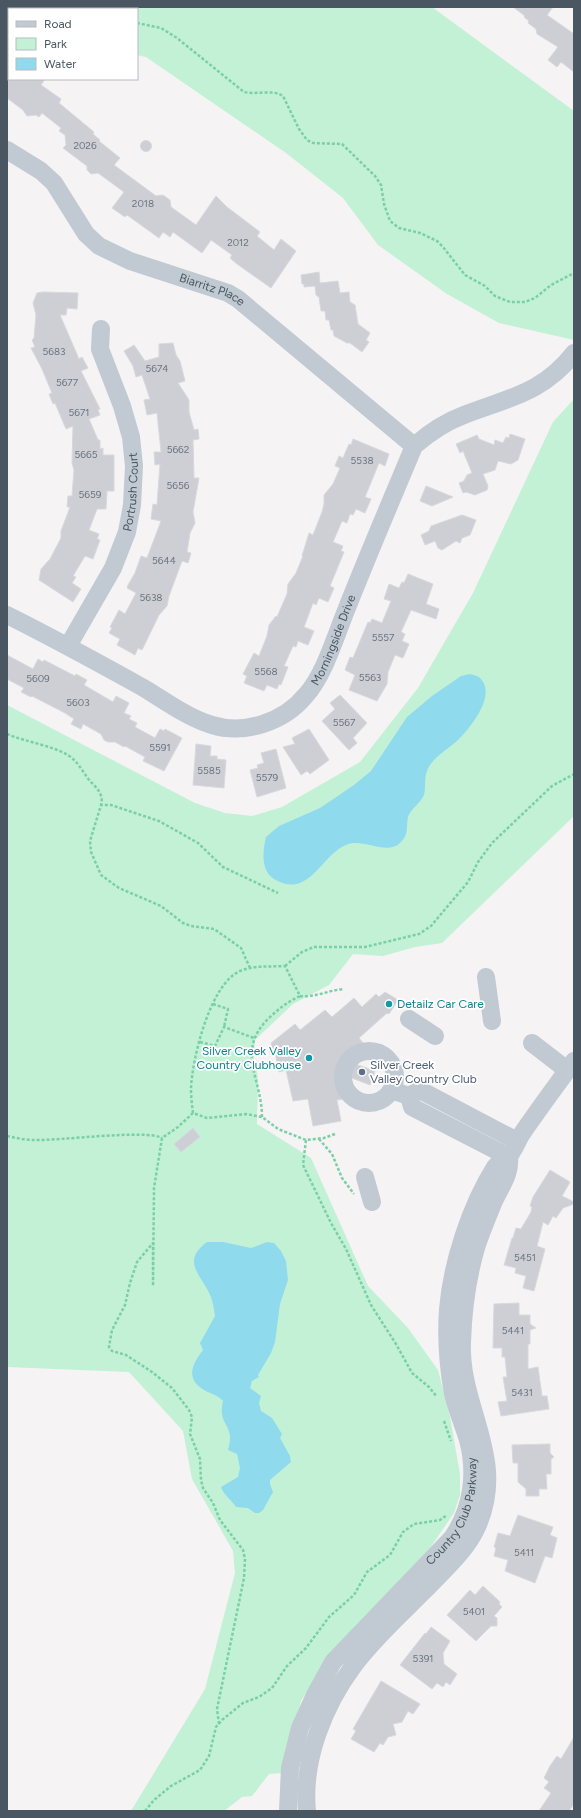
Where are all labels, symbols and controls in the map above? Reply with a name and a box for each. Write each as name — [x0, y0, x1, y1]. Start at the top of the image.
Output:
legend — [8, 8, 138, 80]
text: Road — [44, 17, 72, 31]
text: Park — [44, 37, 67, 51]
text: Water — [44, 57, 76, 71]
house number: 2026 — [73, 139, 97, 152]
house number: 2018 — [132, 197, 154, 210]
house number: 2012 — [227, 236, 249, 249]
street label: Biarritz Place — [178, 271, 248, 309]
house number: 5683 — [43, 345, 66, 358]
house number: 5674 — [146, 362, 169, 375]
house number: 5677 — [56, 376, 79, 389]
house number: 5671 — [69, 406, 89, 419]
house number: 5662 — [167, 443, 189, 456]
house number: 5665 — [75, 448, 98, 461]
street label: Portrush Court — [120, 451, 141, 533]
house number: 5538 — [350, 454, 374, 467]
house number: 5656 — [167, 479, 190, 492]
house number: 5659 — [79, 488, 102, 501]
house number: 5644 — [152, 554, 176, 567]
house number: 5638 — [140, 591, 163, 604]
street label: Morningside Drive — [308, 592, 359, 688]
house number: 5557 — [372, 631, 395, 644]
house number: 5568 — [254, 665, 278, 678]
house number: 5563 — [359, 671, 381, 684]
house number: 5609 — [26, 672, 50, 685]
house number: 5603 — [66, 696, 90, 709]
house number: 5567 — [333, 716, 356, 729]
house number: 5591 — [149, 741, 171, 754]
house number: 5585 — [197, 764, 221, 777]
house number: 5579 — [256, 771, 279, 784]
place label: Detailz Car Care — [397, 997, 484, 1011]
marker: Detailz Car Care — [384, 999, 394, 1009]
place label: Silver Creek Valley Country Clubhouse — [197, 1044, 302, 1072]
marker: Silver Creek Valley Country Clubhouse — [304, 1053, 314, 1063]
place label: Silver Creek Valley Country Club — [370, 1058, 477, 1086]
marker: Silver Creek Valley Country Club — [357, 1067, 367, 1077]
house number: 5451 — [514, 1251, 536, 1264]
house number: 5441 — [502, 1324, 524, 1337]
house number: 5431 — [511, 1386, 533, 1399]
street label: Country Club Parkway — [423, 1456, 479, 1568]
house number: 5411 — [514, 1546, 534, 1559]
house number: 5401 — [463, 1605, 485, 1618]
house number: 5391 — [413, 1652, 433, 1665]

